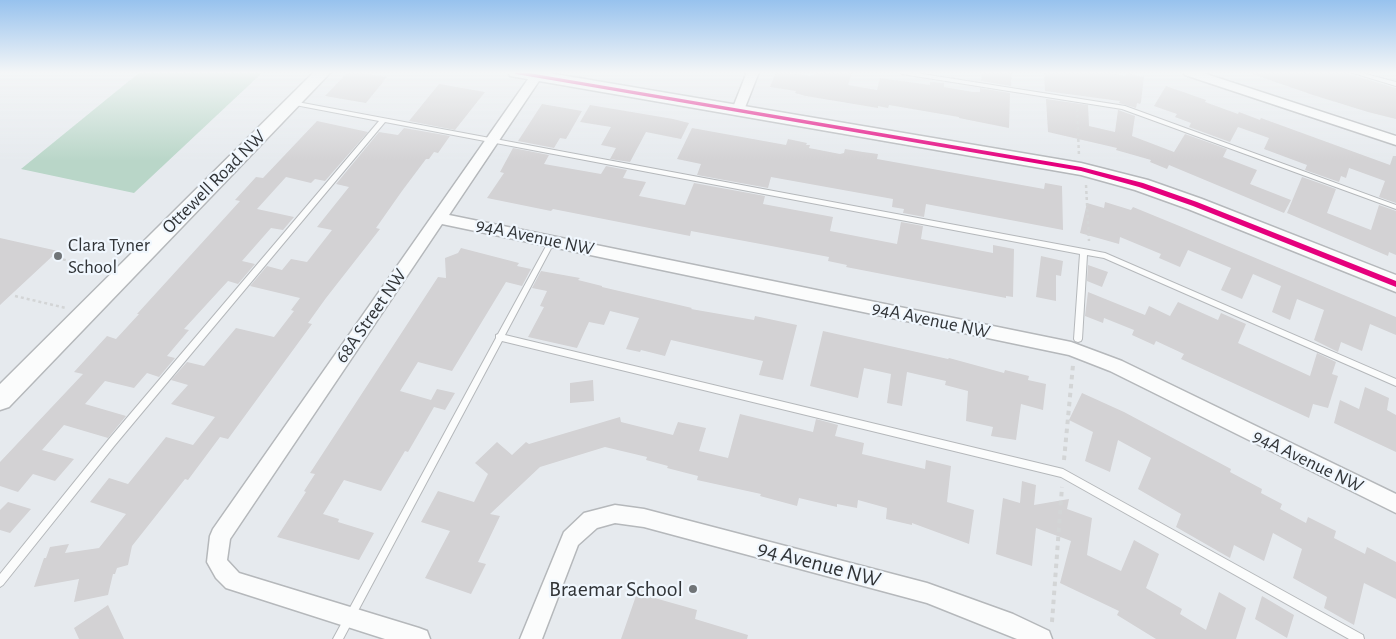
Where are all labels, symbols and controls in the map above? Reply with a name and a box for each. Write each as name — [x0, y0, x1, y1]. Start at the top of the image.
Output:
street label: Ottewell Road NW — [157, 125, 271, 239]
street label: 94A Avenue NW — [474, 213, 596, 261]
place label: Clara Tyner School — [68, 234, 150, 278]
marker: Clara Tyner School — [52, 250, 64, 262]
street label: 68A Street NW — [330, 265, 412, 367]
street label: 94A Avenue NW — [870, 296, 992, 344]
street label: 94A Avenue NW — [1249, 424, 1367, 498]
street label: 94 Avenue NW — [754, 535, 884, 593]
place label: Braemar School — [549, 576, 683, 602]
marker: Braemar School — [687, 583, 699, 595]

